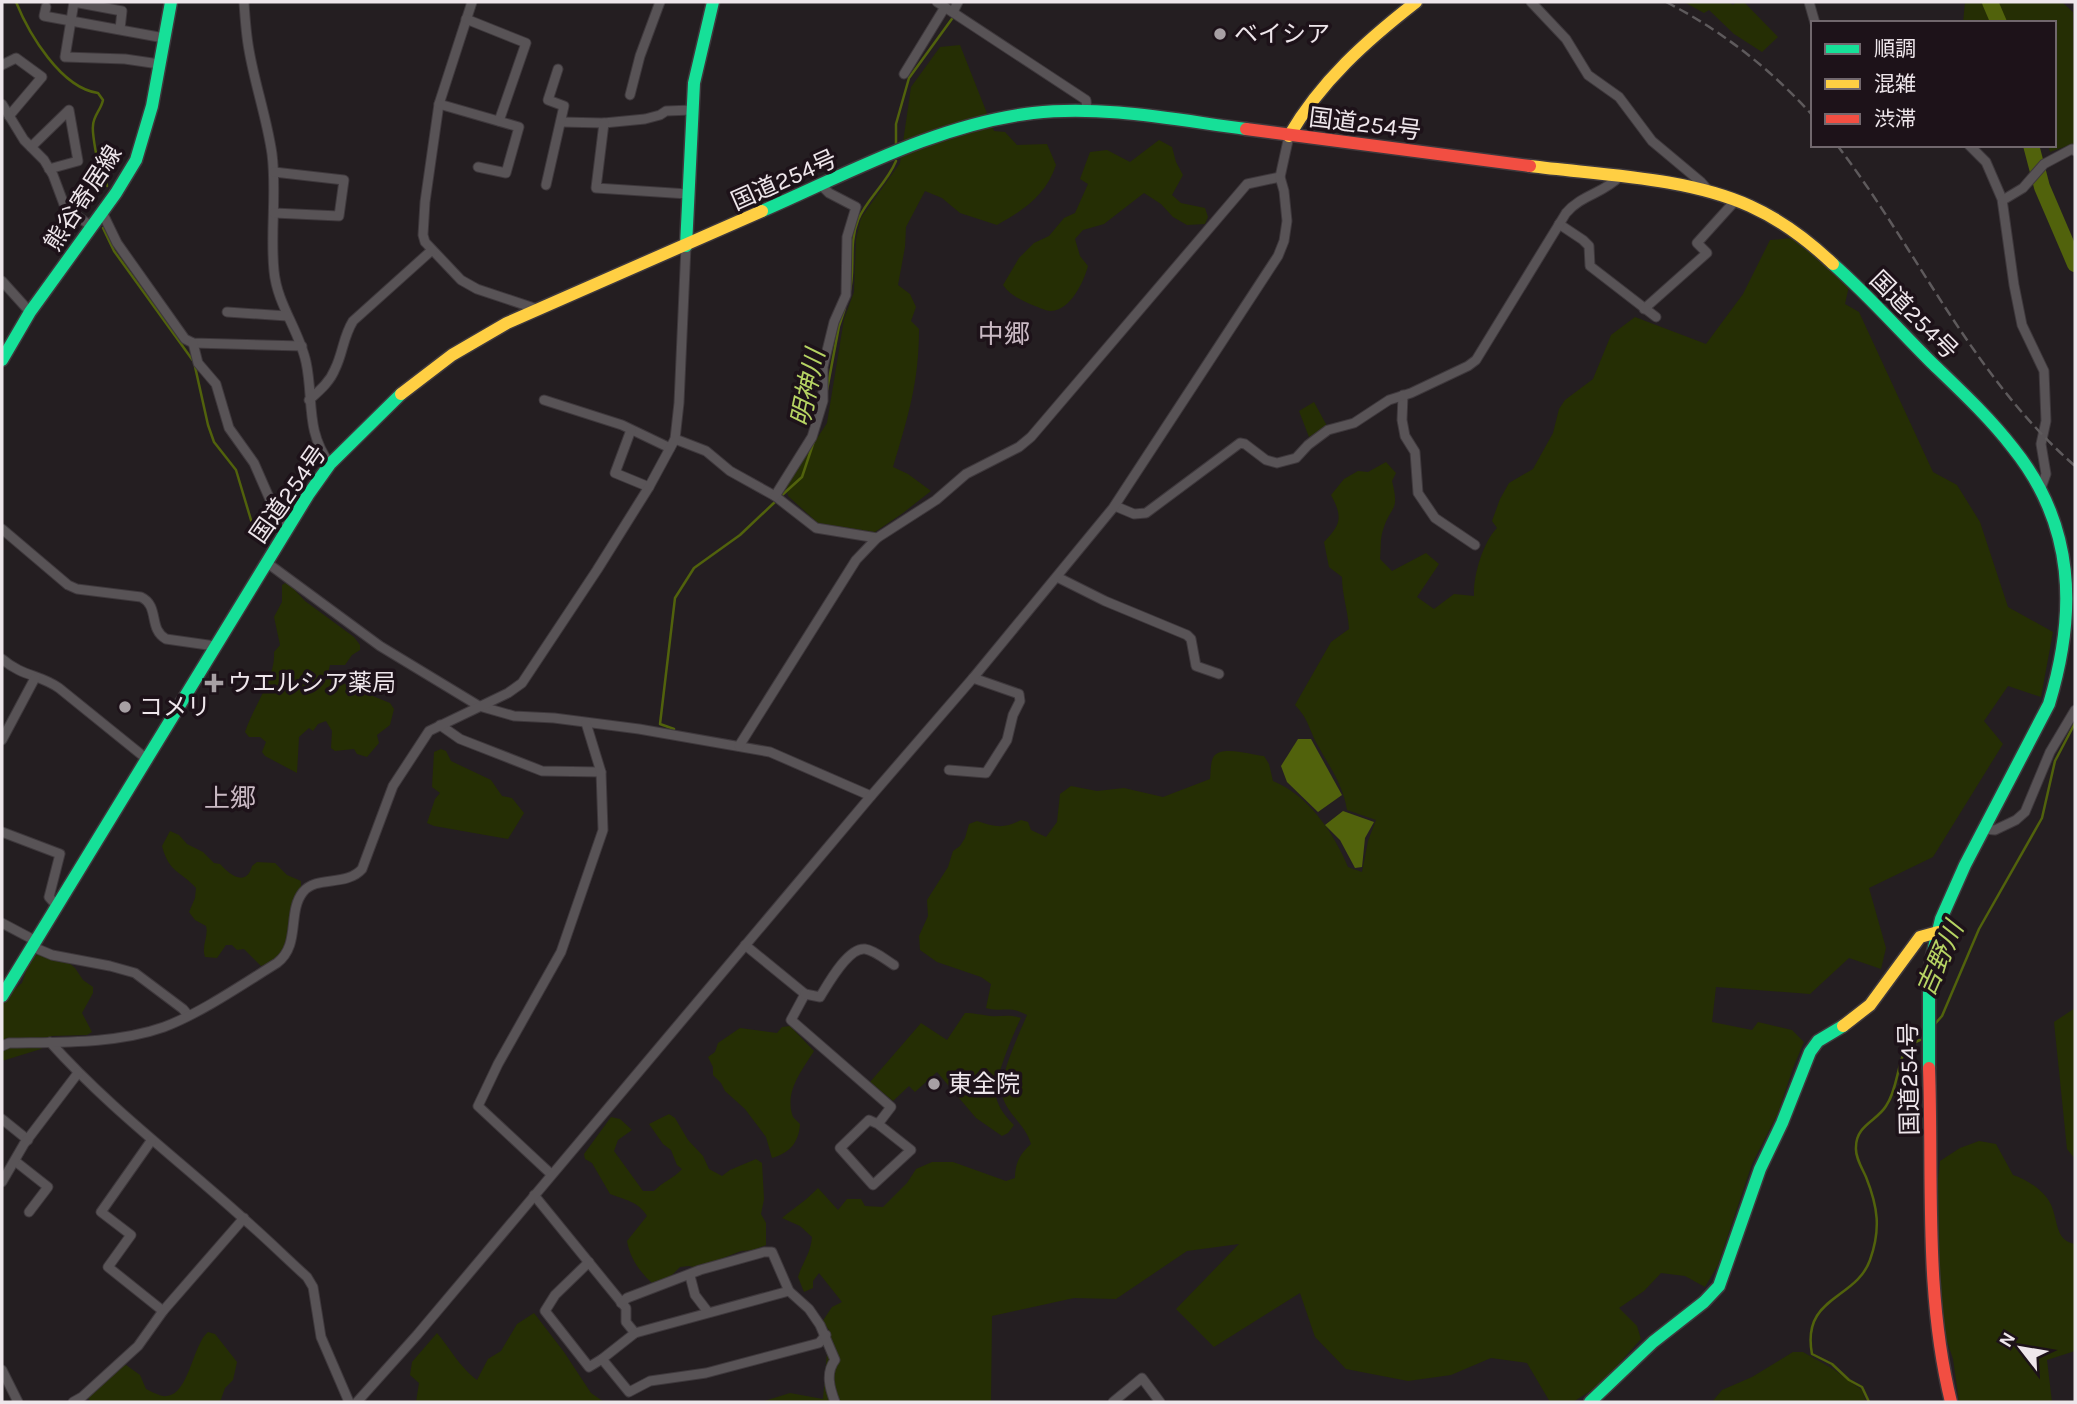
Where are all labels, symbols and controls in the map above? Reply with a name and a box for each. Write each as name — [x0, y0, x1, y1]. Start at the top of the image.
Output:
place label: ベイシア — [1234, 20, 1330, 48]
legend — [1811, 21, 2056, 147]
marker: ベイシア — [1212, 26, 1228, 42]
text: 順調 — [1874, 37, 1916, 61]
text: 混雑 — [1874, 72, 1916, 96]
street label: 国道254号 — [1307, 103, 1423, 145]
text: 渋滞 — [1874, 107, 1916, 131]
street label: 熊谷寄居線 — [39, 140, 127, 256]
street label: 国道254号 — [727, 144, 841, 216]
street label: 国道254号 — [1864, 265, 1964, 365]
district label: 中郷 — [978, 319, 1030, 350]
water label: 明神川 — [785, 344, 832, 429]
street label: 国道254号 — [244, 440, 332, 548]
place label: ウエルシア薬局 — [228, 669, 396, 697]
marker: ウエルシア薬局 — [206, 675, 222, 691]
place label: コメリ — [139, 693, 211, 721]
marker: コメリ — [117, 699, 133, 715]
district label: 上郷 — [204, 783, 256, 814]
water label: 吉野川 — [1910, 914, 1971, 1001]
street label: 国道254号 — [1894, 1022, 1924, 1136]
place label: 東全院 — [948, 1070, 1020, 1098]
marker: 東全院 — [926, 1076, 942, 1092]
north arrow — [1986, 1313, 2056, 1383]
text: N — [1994, 1328, 2020, 1351]

